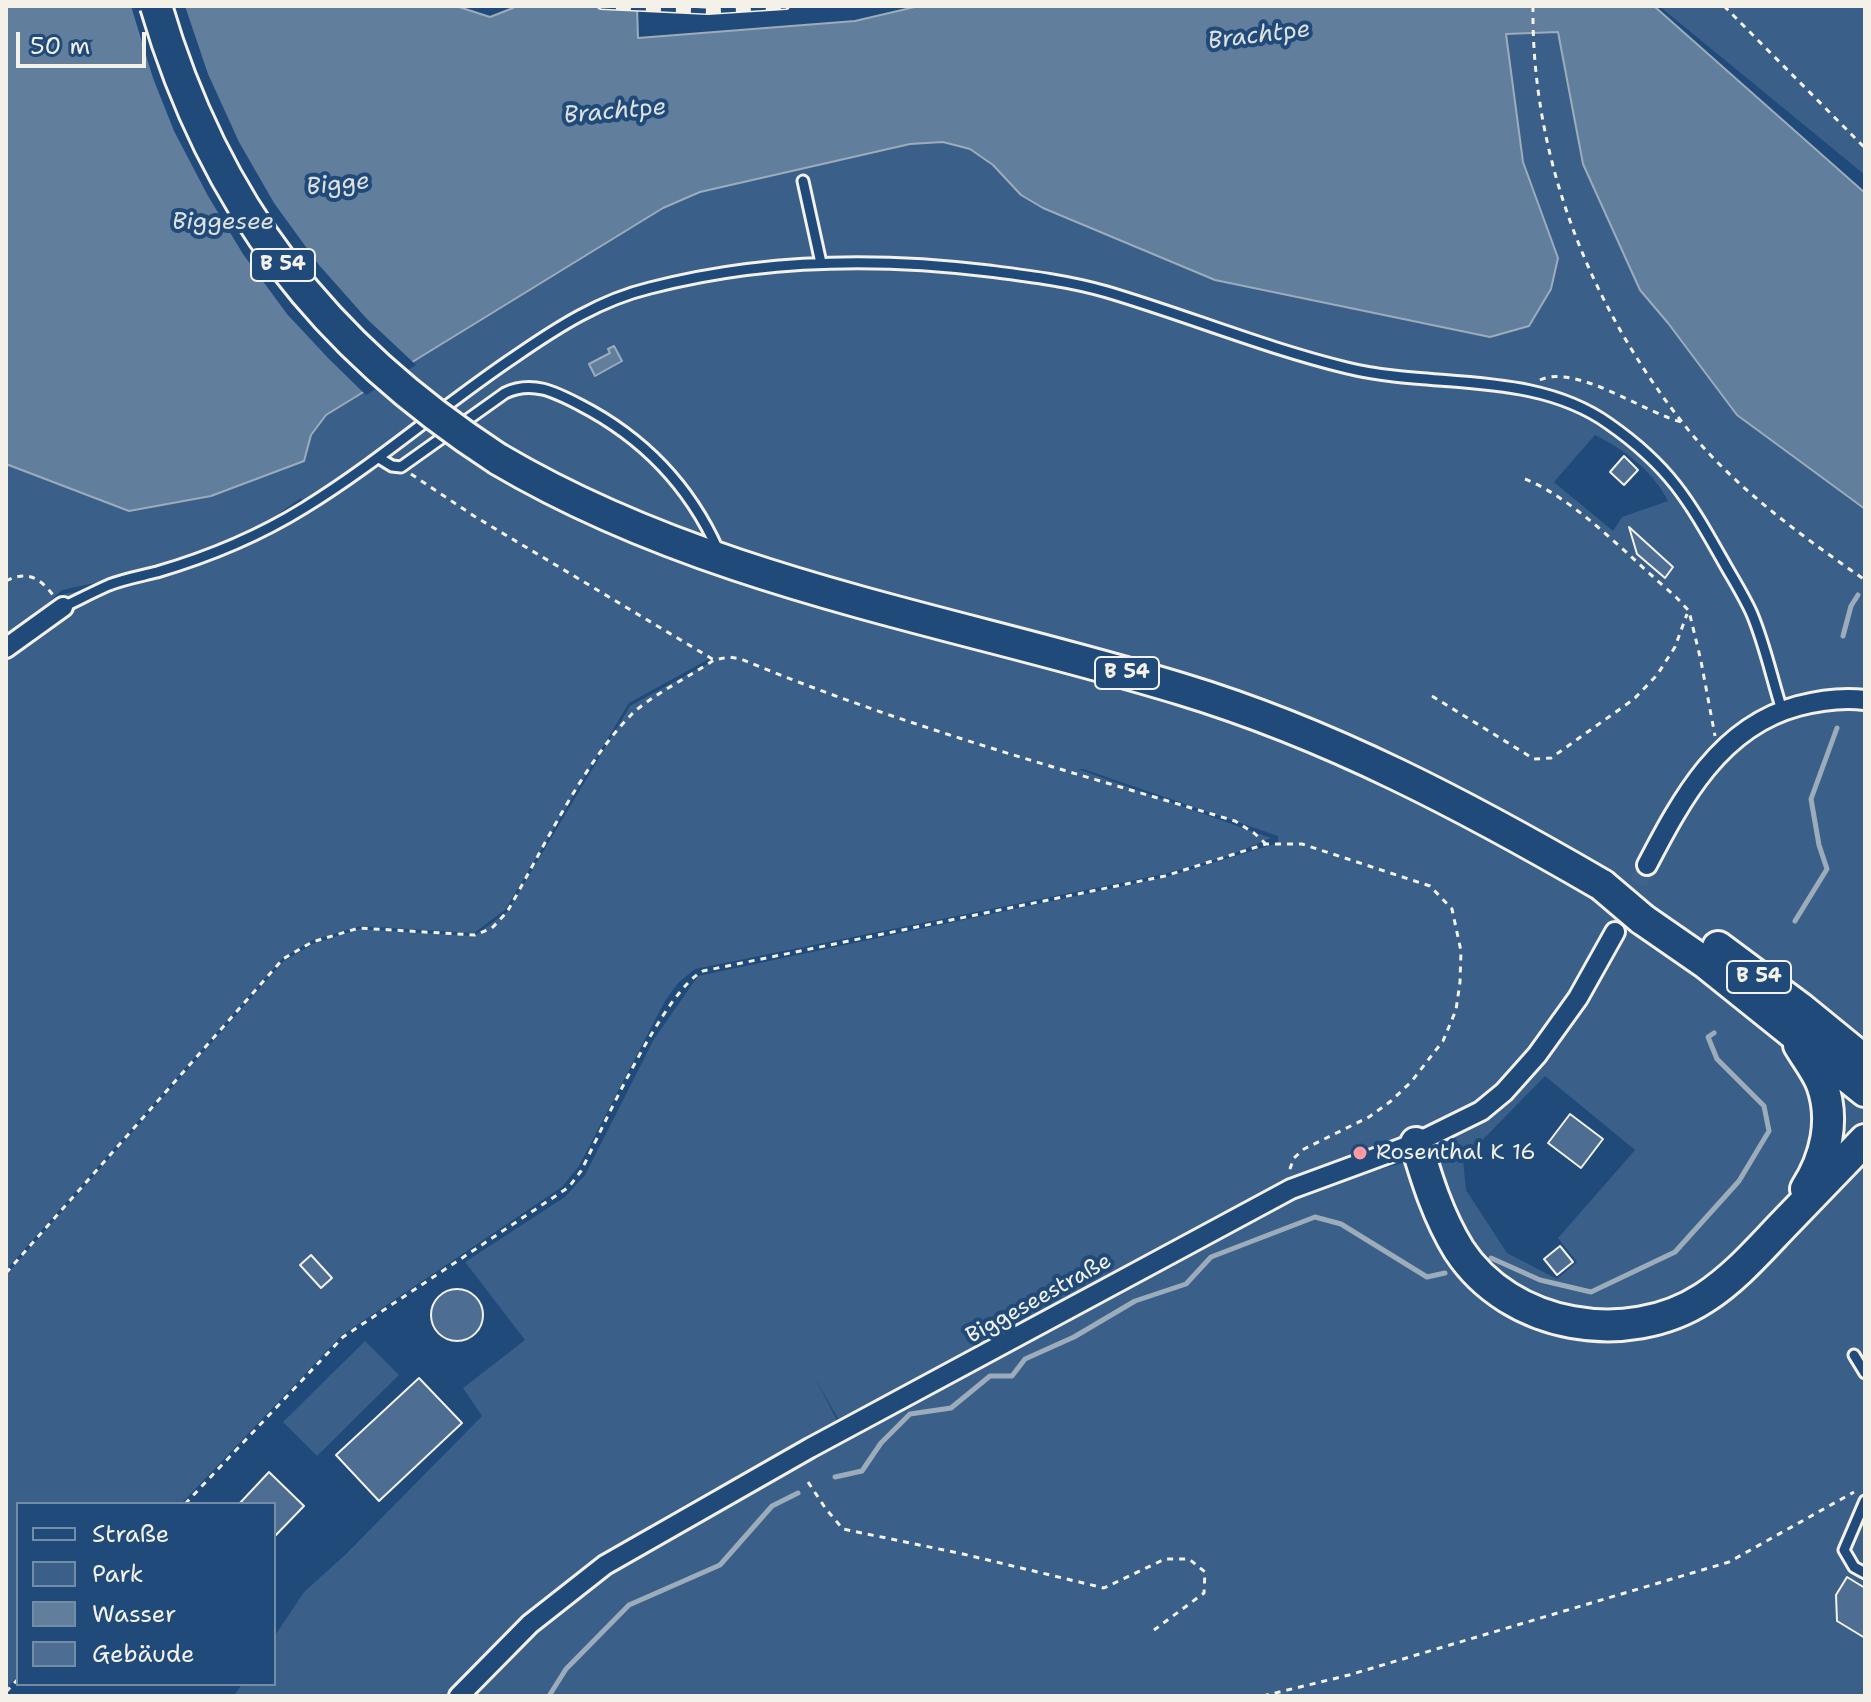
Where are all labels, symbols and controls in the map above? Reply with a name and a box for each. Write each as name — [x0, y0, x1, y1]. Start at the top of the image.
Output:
water label: Brachtpe — [1206, 15, 1312, 57]
scale bar — [20, 16, 150, 66]
text: 50 m — [30, 30, 90, 62]
water label: Brachtpe — [562, 93, 668, 131]
water label: Bigge — [305, 167, 371, 203]
water label: Biggesee — [172, 209, 274, 237]
road number: B 54 — [251, 249, 315, 281]
road number: B 54 — [1095, 657, 1159, 689]
road number: B 54 — [1727, 961, 1791, 993]
place label: Rosenthal K 16 — [1376, 1140, 1536, 1166]
marker: Rosenthal K 16 — [1351, 1144, 1369, 1162]
street label: Biggeseestraße — [962, 1248, 1116, 1350]
legend — [16, 1502, 276, 1686]
text: Straße — [92, 1518, 169, 1550]
text: Park — [92, 1558, 144, 1590]
text: Wasser — [92, 1598, 176, 1630]
text: Gebäude — [92, 1638, 194, 1670]

